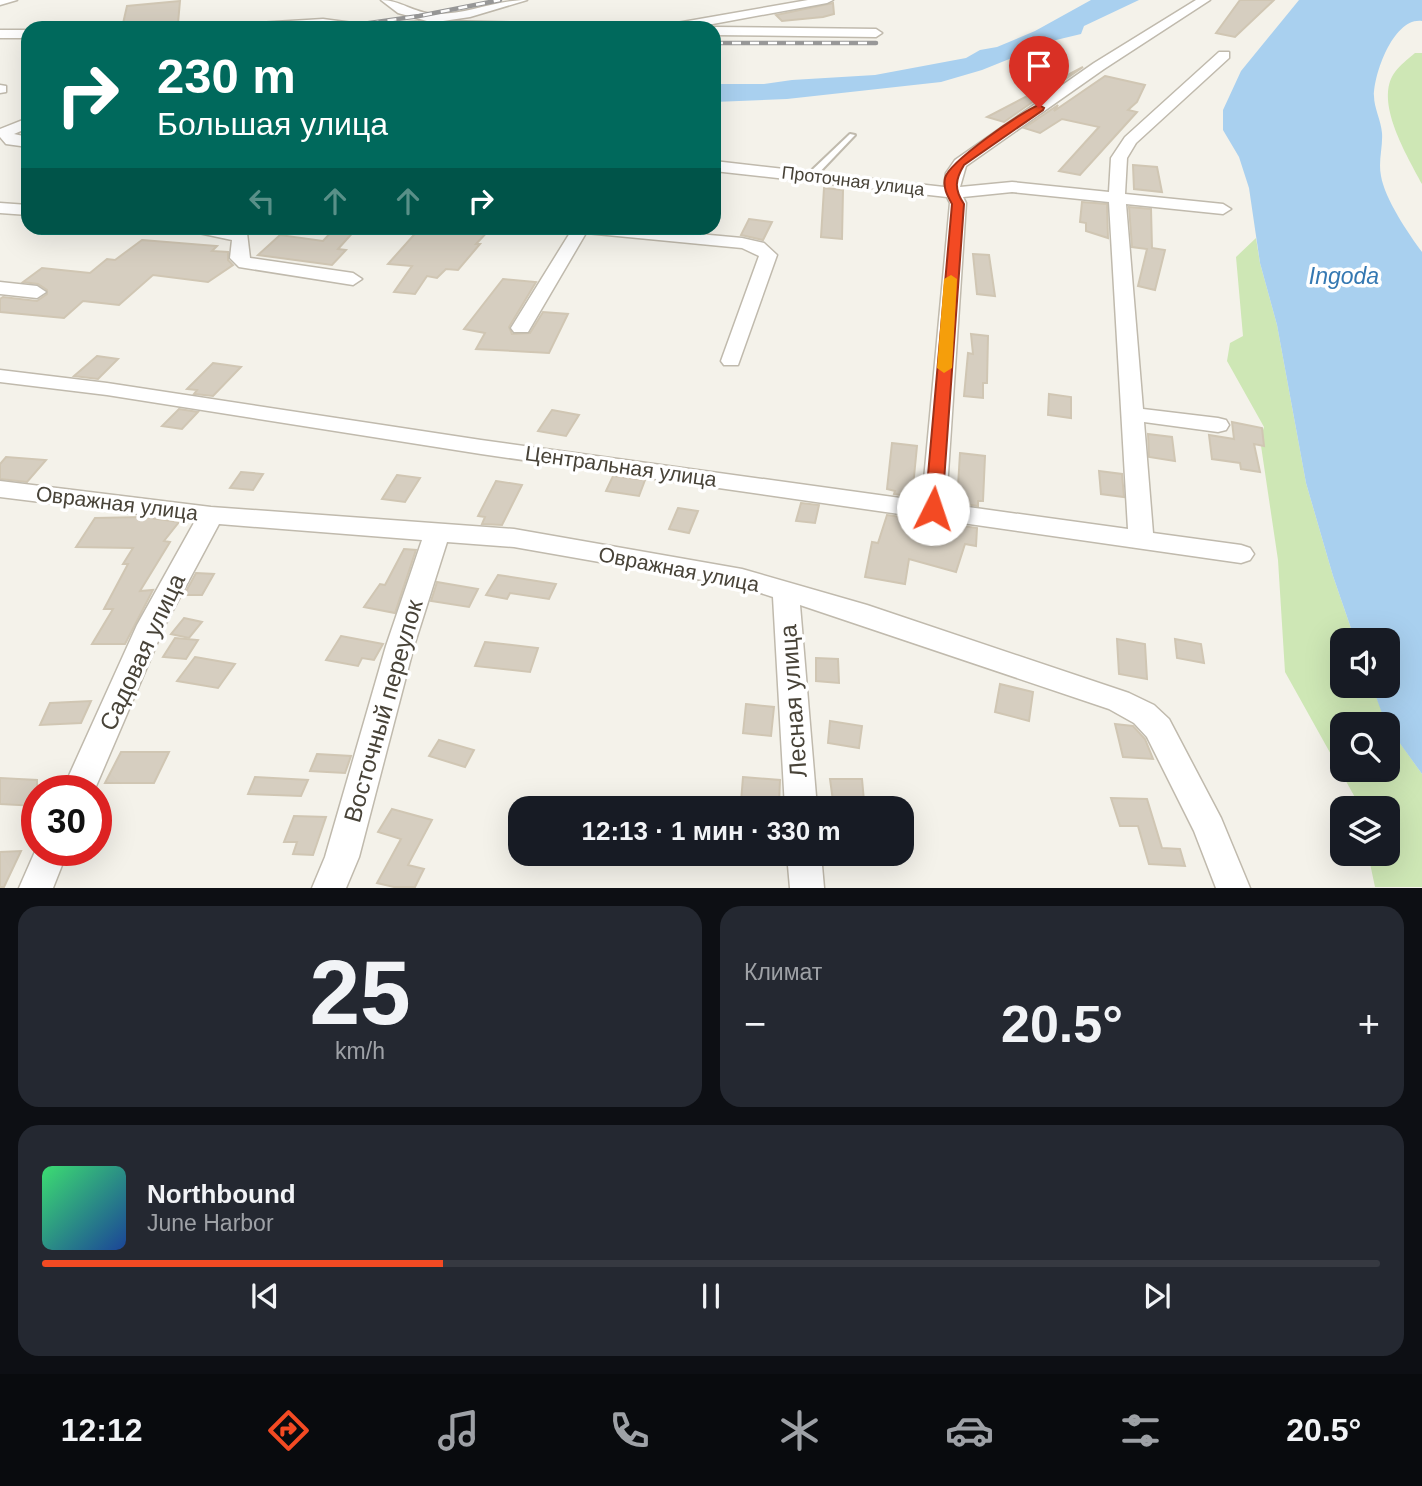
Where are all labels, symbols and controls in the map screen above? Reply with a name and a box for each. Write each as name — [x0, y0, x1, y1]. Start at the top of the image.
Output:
pin — [1009, 36, 1069, 108]
icon: arrive — [1020, 47, 1058, 85]
icon: right — [42, 49, 133, 140]
text: 230 m — [157, 49, 296, 103]
text: Большая улица — [157, 106, 388, 142]
street label: Проточная улица — [780, 162, 927, 200]
icon: left — [243, 182, 281, 220]
icon: ahead — [316, 182, 354, 220]
icon: ahead — [389, 182, 427, 220]
icon: right — [462, 182, 500, 220]
water label: Ingoda — [1309, 263, 1379, 289]
street label: Центральная улица — [524, 441, 719, 491]
position arrow — [896, 472, 970, 546]
street label: Овражная улица — [35, 482, 200, 524]
street label: Овражная улица — [597, 542, 762, 596]
street label: Садовая улица — [94, 569, 190, 735]
street label: Восточный переулок — [338, 596, 428, 825]
street label: Лесная улица — [774, 623, 812, 778]
map controls — [1330, 628, 1400, 866]
button: sound — [1330, 628, 1400, 698]
button: search — [1330, 712, 1400, 782]
speed limit sign: 30 — [21, 775, 112, 866]
button: layers — [1330, 796, 1400, 866]
text: 12:13 · 1 мин · 330 m — [581, 816, 841, 846]
text: 25 — [309, 942, 411, 1043]
text: Климат — [744, 959, 822, 985]
text: 20.5° — [1001, 995, 1123, 1053]
text: − — [744, 1003, 766, 1045]
text: + — [1358, 1003, 1380, 1045]
text: km/h — [335, 1038, 385, 1064]
text: Northbound — [147, 1179, 296, 1209]
text: June Harbor — [147, 1210, 274, 1236]
icon: previous — [246, 1277, 284, 1315]
icon: pause — [692, 1277, 730, 1315]
icon: next — [1138, 1277, 1176, 1315]
icon: directions — [264, 1406, 313, 1455]
icon: music — [434, 1406, 483, 1455]
icon: phone — [605, 1406, 654, 1455]
icon: climate — [775, 1406, 824, 1455]
icon: car — [945, 1406, 994, 1455]
icon: filters — [1116, 1406, 1165, 1455]
text: 12:12 — [61, 1412, 143, 1448]
text: 20.5° — [1286, 1412, 1361, 1448]

